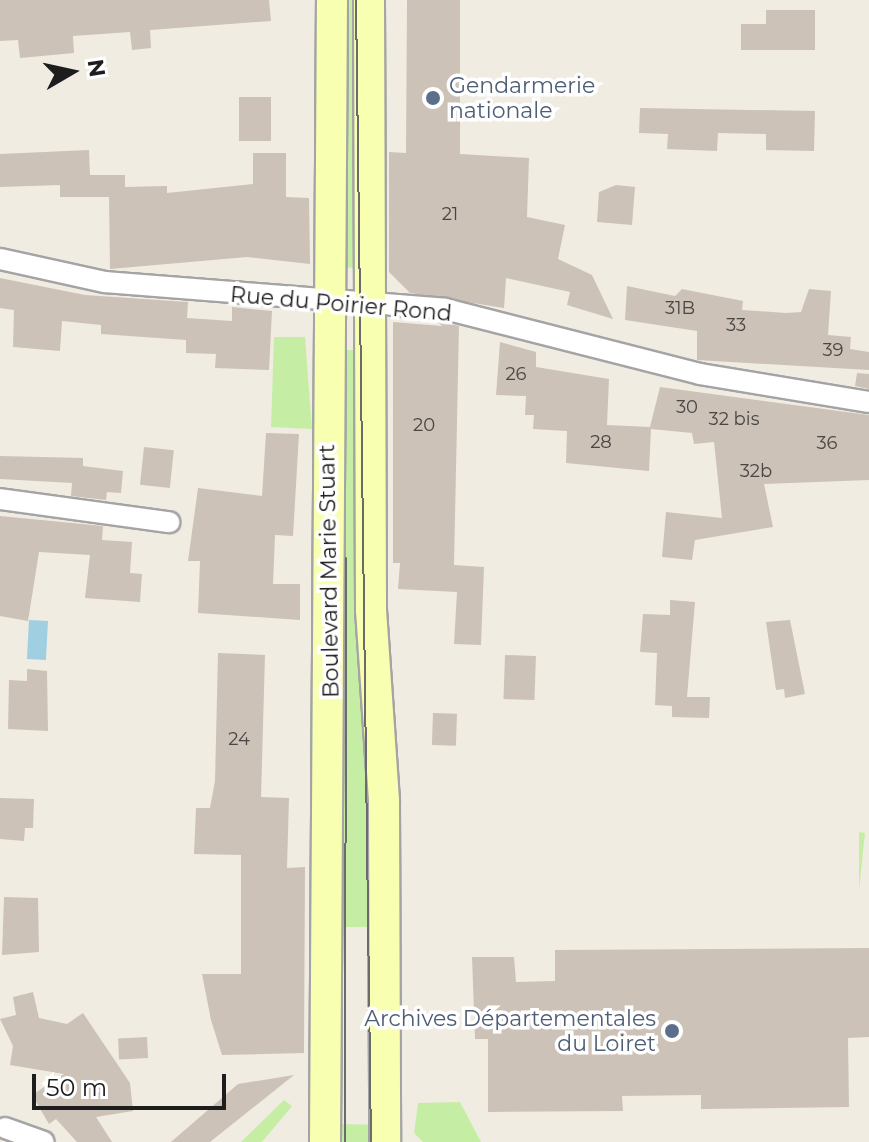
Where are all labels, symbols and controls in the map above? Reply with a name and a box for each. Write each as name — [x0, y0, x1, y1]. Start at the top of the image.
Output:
north arrow — [32, 32, 112, 112]
text: N — [81, 57, 111, 79]
place label: Gendarmerie nationale — [449, 72, 595, 124]
marker: Gendarmerie nationale — [424, 89, 442, 107]
house number: 21 — [442, 203, 458, 225]
street label: Rue du Poirier Rond — [229, 281, 453, 327]
house number: 31B — [665, 297, 695, 319]
house number: 33 — [726, 314, 746, 336]
house number: 39 — [822, 339, 844, 361]
house number: 26 — [505, 363, 527, 385]
house number: 30 — [676, 396, 698, 418]
house number: 32 bis — [709, 408, 759, 430]
house number: 20 — [413, 414, 435, 436]
house number: 28 — [590, 431, 612, 453]
house number: 36 — [816, 432, 838, 454]
street label: Boulevard Marie Stuart — [314, 444, 344, 698]
house number: 32b — [740, 460, 772, 482]
house number: 24 — [228, 728, 250, 750]
place label: Archives Départementales du Loiret — [364, 1005, 656, 1056]
marker: Archives Départementales du Loiret — [663, 1022, 681, 1040]
scale bar — [36, 1058, 230, 1108]
text: 50 m — [46, 1073, 107, 1102]

